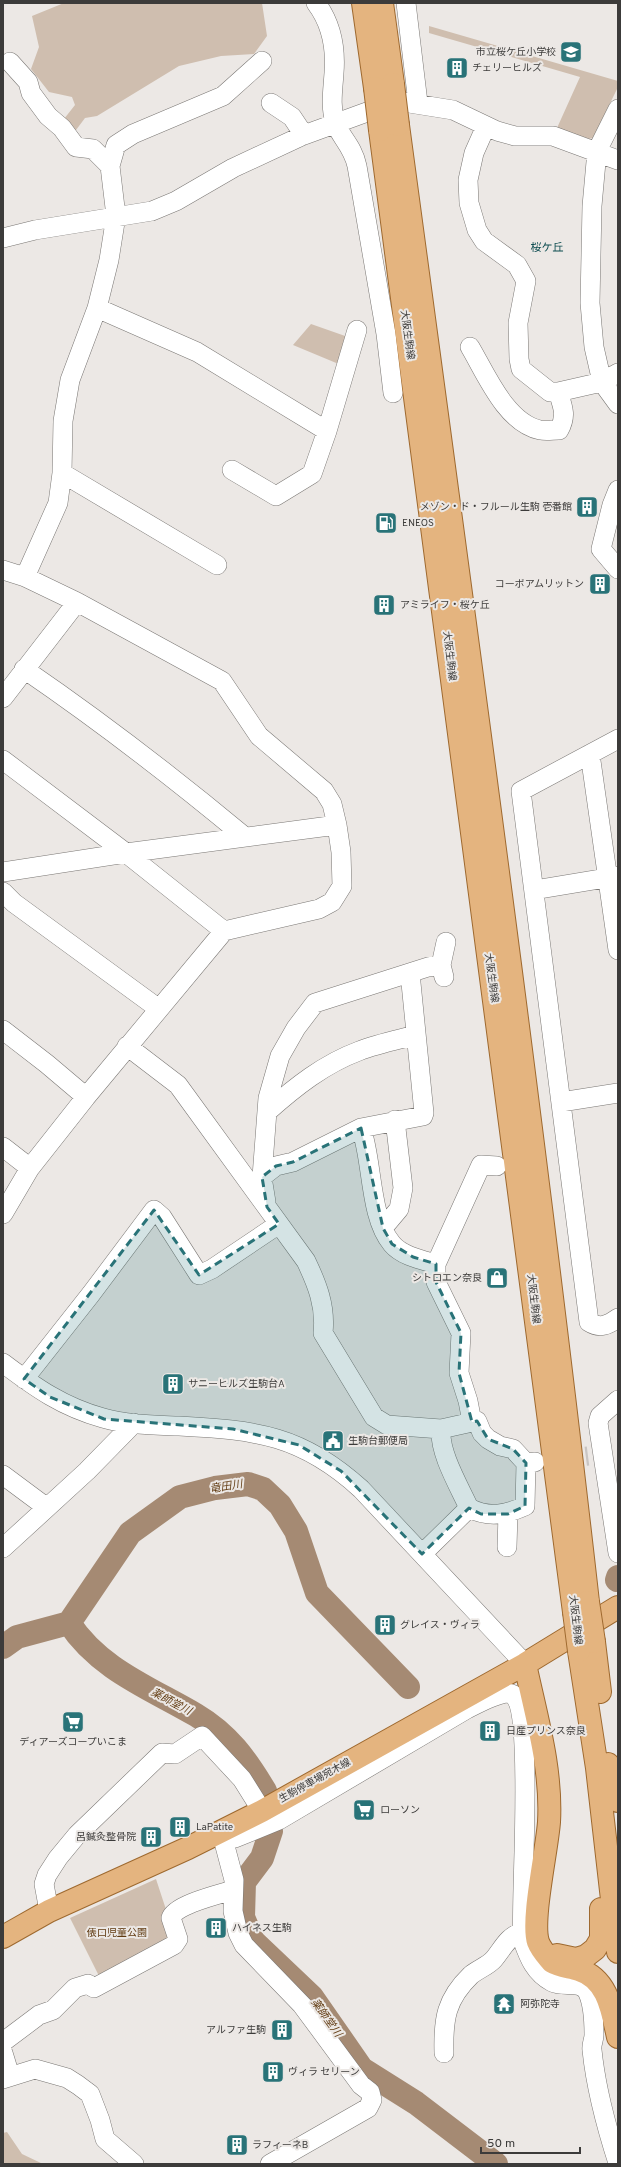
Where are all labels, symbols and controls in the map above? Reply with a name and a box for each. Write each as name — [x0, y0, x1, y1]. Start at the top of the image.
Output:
school or university icon: 市立桜ケ丘小学校 — [558, 39, 584, 65]
place label: 市立桜ケ丘小学校 — [476, 46, 556, 59]
building icon: チェリーヒルズ — [444, 55, 470, 81]
place label: チェリーヒルズ — [472, 62, 542, 75]
district label: 桜ケ丘 — [531, 241, 564, 255]
street label: 大阪生駒線 — [397, 309, 417, 361]
building icon: メゾン・ド・フルール生駒 壱番館 — [574, 494, 600, 520]
place label: メゾン・ド・フルール生駒 壱番館 — [420, 501, 572, 514]
fuel station icon: ENEOS — [373, 510, 399, 536]
place label: ENEOS — [402, 517, 434, 530]
building icon: コーポアムリットン — [587, 571, 613, 597]
place label: コーポアムリットン — [495, 578, 584, 591]
building icon: アミライフ・桜ケ丘 — [371, 592, 397, 618]
place label: アミライフ・桜ケ丘 — [400, 599, 490, 612]
street label: 大阪生駒線 — [440, 630, 458, 682]
street label: 大阪生駒線 — [481, 952, 501, 1004]
shop icon: シトロエン奈良 — [484, 1265, 510, 1291]
place label: シトロエン奈良 — [412, 1272, 482, 1285]
street label: 大阪生駒線 — [524, 1273, 542, 1325]
building icon: サニーヒルズ生駒台A — [160, 1371, 186, 1397]
place label: サニーヒルズ生駒台A — [188, 1378, 285, 1391]
public building icon: 生駒台郵便局 — [320, 1428, 346, 1454]
place label: 生駒台郵便局 — [348, 1435, 408, 1448]
water label: 竜田川 — [209, 1477, 244, 1496]
street label: 大阪生駒線 — [566, 1594, 584, 1646]
building icon: グレイス・ヴィラ — [372, 1612, 398, 1638]
place label: グレイス・ヴィラ — [400, 1619, 480, 1632]
water label: 薬師堂川 — [148, 1685, 195, 1719]
supermarket icon: ディアーズコープいこま — [60, 1709, 86, 1735]
building icon: 日産プリンス奈良 — [477, 1718, 503, 1744]
place label: 日産プリンス奈良 — [506, 1725, 586, 1738]
place label: ディアーズコープいこま — [19, 1736, 127, 1749]
street label: 生駒停車場宛木線 — [277, 1756, 353, 1806]
supermarket icon: ローソン — [351, 1797, 377, 1823]
place label: ローソン — [380, 1804, 420, 1817]
building icon: LaPatite — [167, 1814, 193, 1840]
place label: LaPatite — [196, 1821, 233, 1834]
building icon: 呂鍼灸整骨院 — [138, 1824, 164, 1850]
place label: 呂鍼灸整骨院 — [76, 1831, 136, 1844]
building icon: ハイネス生駒 — [203, 1915, 229, 1941]
place label: ハイネス生駒 — [232, 1922, 292, 1935]
park label: 俵口児童公園 — [86, 1927, 147, 1940]
temple icon: 阿弥陀寺 — [491, 1991, 517, 2017]
water label: 薬師堂川 — [307, 1996, 345, 2041]
place label: 阿弥陀寺 — [520, 1998, 560, 2011]
building icon: アルファ生駒 — [269, 2017, 295, 2043]
place label: アルファ生駒 — [206, 2024, 266, 2037]
building icon: ヴィラ セリーン — [260, 2059, 286, 2085]
place label: ヴィラ セリーン — [288, 2066, 360, 2079]
scale bar — [481, 2129, 580, 2155]
building icon: ラフィーネB — [224, 2132, 250, 2158]
text: 50 m — [487, 2136, 515, 2152]
place label: ラフィーネB — [252, 2139, 308, 2152]

